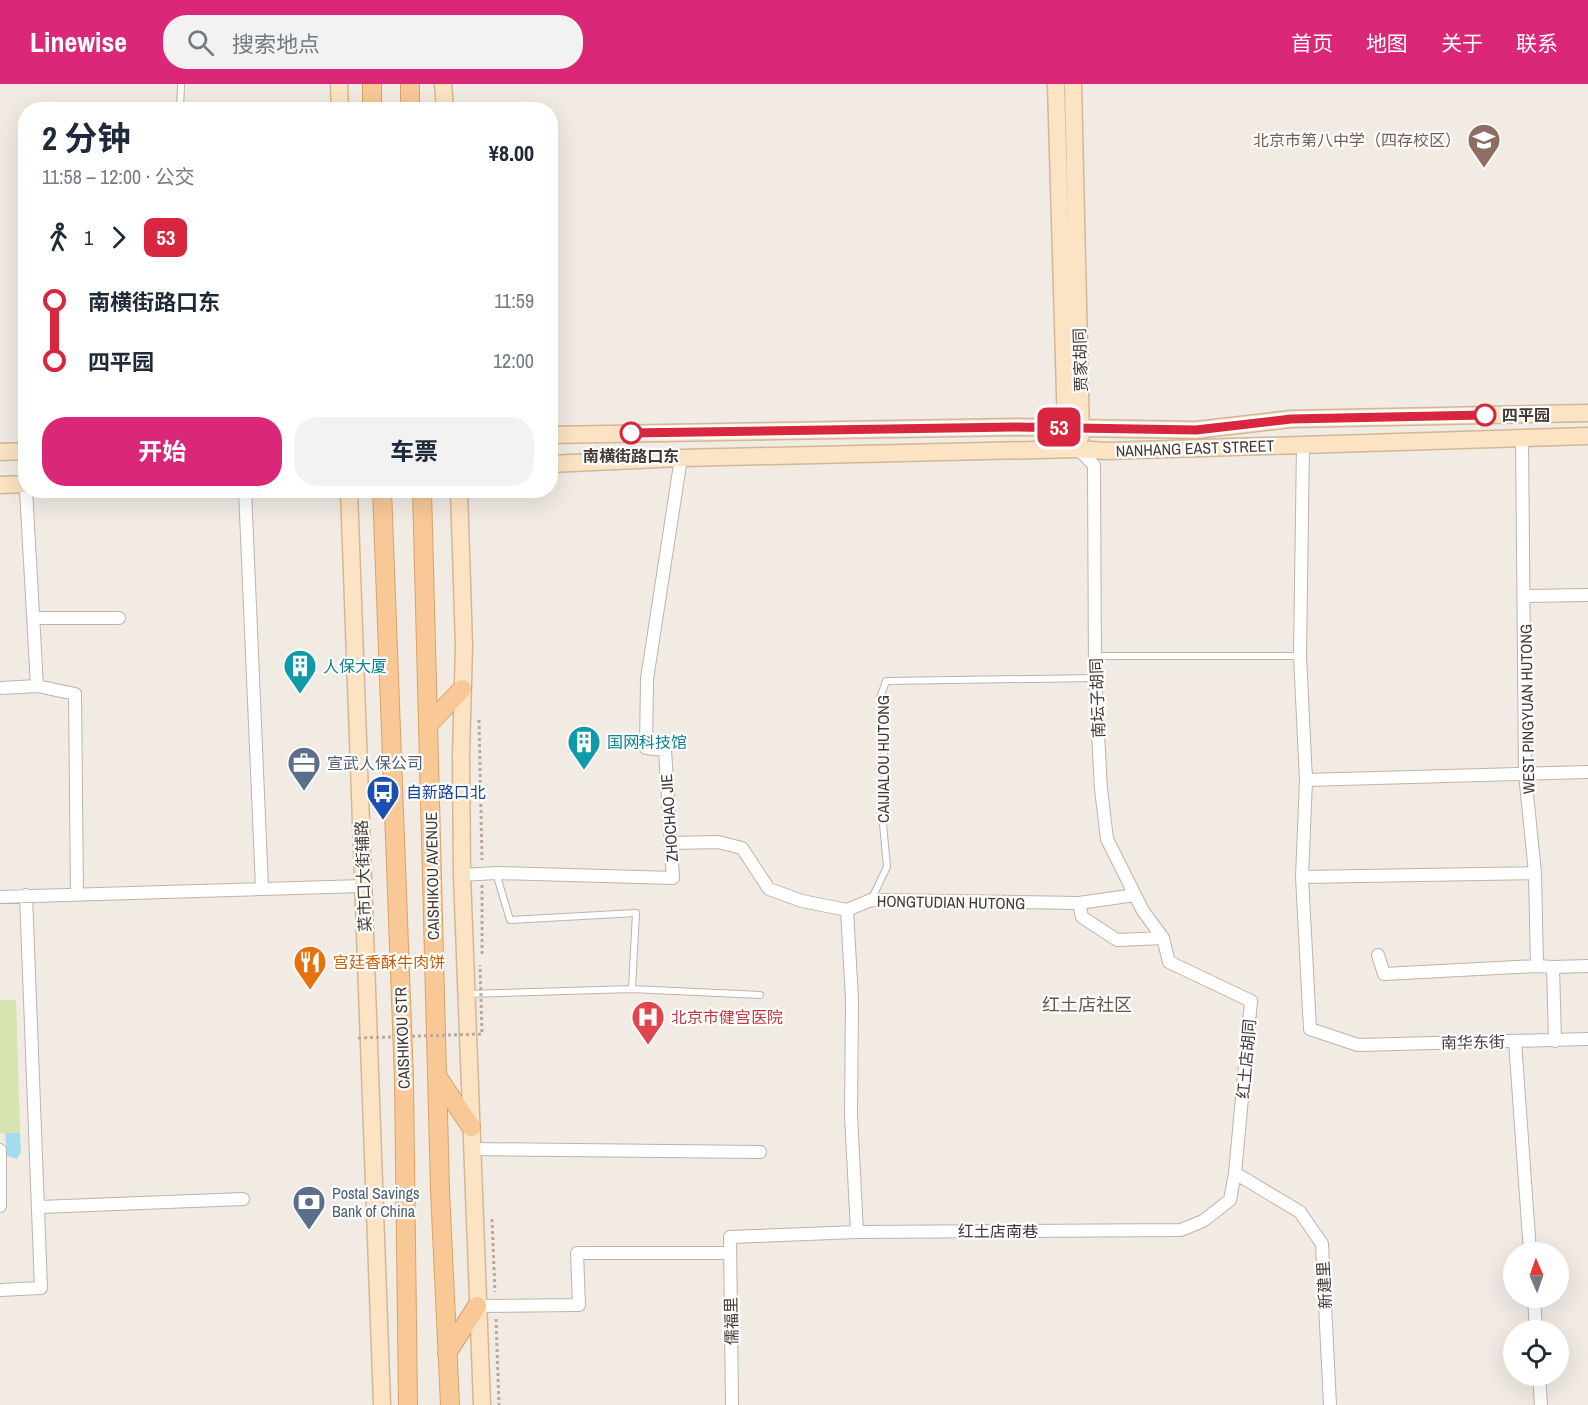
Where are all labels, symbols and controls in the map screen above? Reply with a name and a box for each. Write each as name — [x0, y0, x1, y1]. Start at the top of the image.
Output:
search box — [163, 15, 583, 69]
text: Linewise — [30, 23, 127, 61]
icon: search — [184, 26, 217, 59]
text: 搜索地点 — [232, 29, 320, 59]
text: 首页 — [1291, 29, 1333, 58]
text: 地图 — [1366, 29, 1408, 58]
text: 关于 — [1441, 29, 1483, 58]
text: 联系 — [1516, 29, 1558, 58]
text: 2 分钟 — [42, 116, 131, 160]
school or university icon: 北京市第八中学（四存校区） — [1466, 122, 1502, 169]
place label: 北京市第八中学（四存校区） — [1253, 129, 1461, 151]
text: ¥8.00 — [489, 138, 534, 168]
text: 11:58 – 12:00 · 公交 — [42, 163, 195, 190]
icon: walk — [42, 221, 75, 254]
icon: forward — [102, 221, 135, 254]
text: 53 — [156, 223, 175, 252]
text: 1 — [84, 224, 93, 251]
text: 南横街路口东 — [88, 287, 220, 317]
text: 11:59 — [494, 287, 534, 314]
street label: 贾家胡同 — [1068, 328, 1092, 392]
text: 四平园 — [88, 347, 154, 377]
text: 12:00 — [493, 347, 534, 374]
marker: 四平园 — [1474, 404, 1496, 426]
place label: 四平园 — [1502, 404, 1550, 426]
line badge: 53 — [1032, 408, 1086, 446]
text: 53 — [1049, 413, 1069, 442]
button: 开始 — [42, 417, 282, 486]
button: 车票 — [294, 417, 534, 486]
marker: 南横街路口东 — [620, 422, 642, 444]
street label: NANHANG EAST STREET — [1115, 434, 1275, 462]
place label: 南横街路口东 — [583, 445, 679, 467]
street label: WEST PINGYUAN HUTONG — [1515, 624, 1539, 794]
building icon: 人保大厦 — [282, 648, 318, 695]
place label: 人保大厦 — [323, 655, 387, 677]
street label: 南坛子胡同 — [1085, 658, 1109, 738]
street label: CAIJIALOU HUTONG — [872, 695, 894, 823]
building icon: 国网科技馆 — [566, 724, 602, 771]
place label: 国网科技馆 — [607, 731, 687, 753]
office icon: 宣武人保公司 — [286, 745, 322, 792]
place label: 宣武人保公司 — [327, 752, 423, 774]
street label: ZHOCHAO JIE — [655, 773, 683, 863]
bus stop icon: 自新路口北 — [365, 774, 401, 821]
place label: 自新路口北 — [406, 781, 486, 803]
street label: CAISHIKOU AVENUE — [420, 812, 444, 940]
street label: 菜市口大街辅路 — [350, 820, 376, 932]
street label: HONGTUDIAN HUTONG — [877, 890, 1025, 914]
restaurant icon: 宫廷香酥牛肉饼 — [292, 944, 328, 991]
place label: 宫廷香酥牛肉饼 — [333, 951, 445, 973]
street label: CAISHIKOU STR — [389, 986, 415, 1089]
district label: 红土店社区 — [1042, 992, 1132, 1017]
hospital icon: 北京市健宫医院 — [630, 999, 666, 1046]
place label: 北京市健宫医院 — [671, 1006, 783, 1028]
street label: 红土店胡同 — [1232, 1018, 1260, 1100]
street label: 南华东街 — [1441, 1030, 1505, 1054]
place label: Postal Savings Bank of China — [332, 1182, 420, 1222]
bank icon: Postal Savings Bank of China — [291, 1184, 327, 1231]
street label: 红土店南巷 — [958, 1220, 1038, 1242]
north arrow — [1503, 1242, 1569, 1308]
map controls — [1503, 1242, 1569, 1386]
street label: 新建里 — [1312, 1260, 1336, 1310]
street label: 儒福里 — [720, 1297, 742, 1345]
button: locate — [1503, 1320, 1569, 1386]

